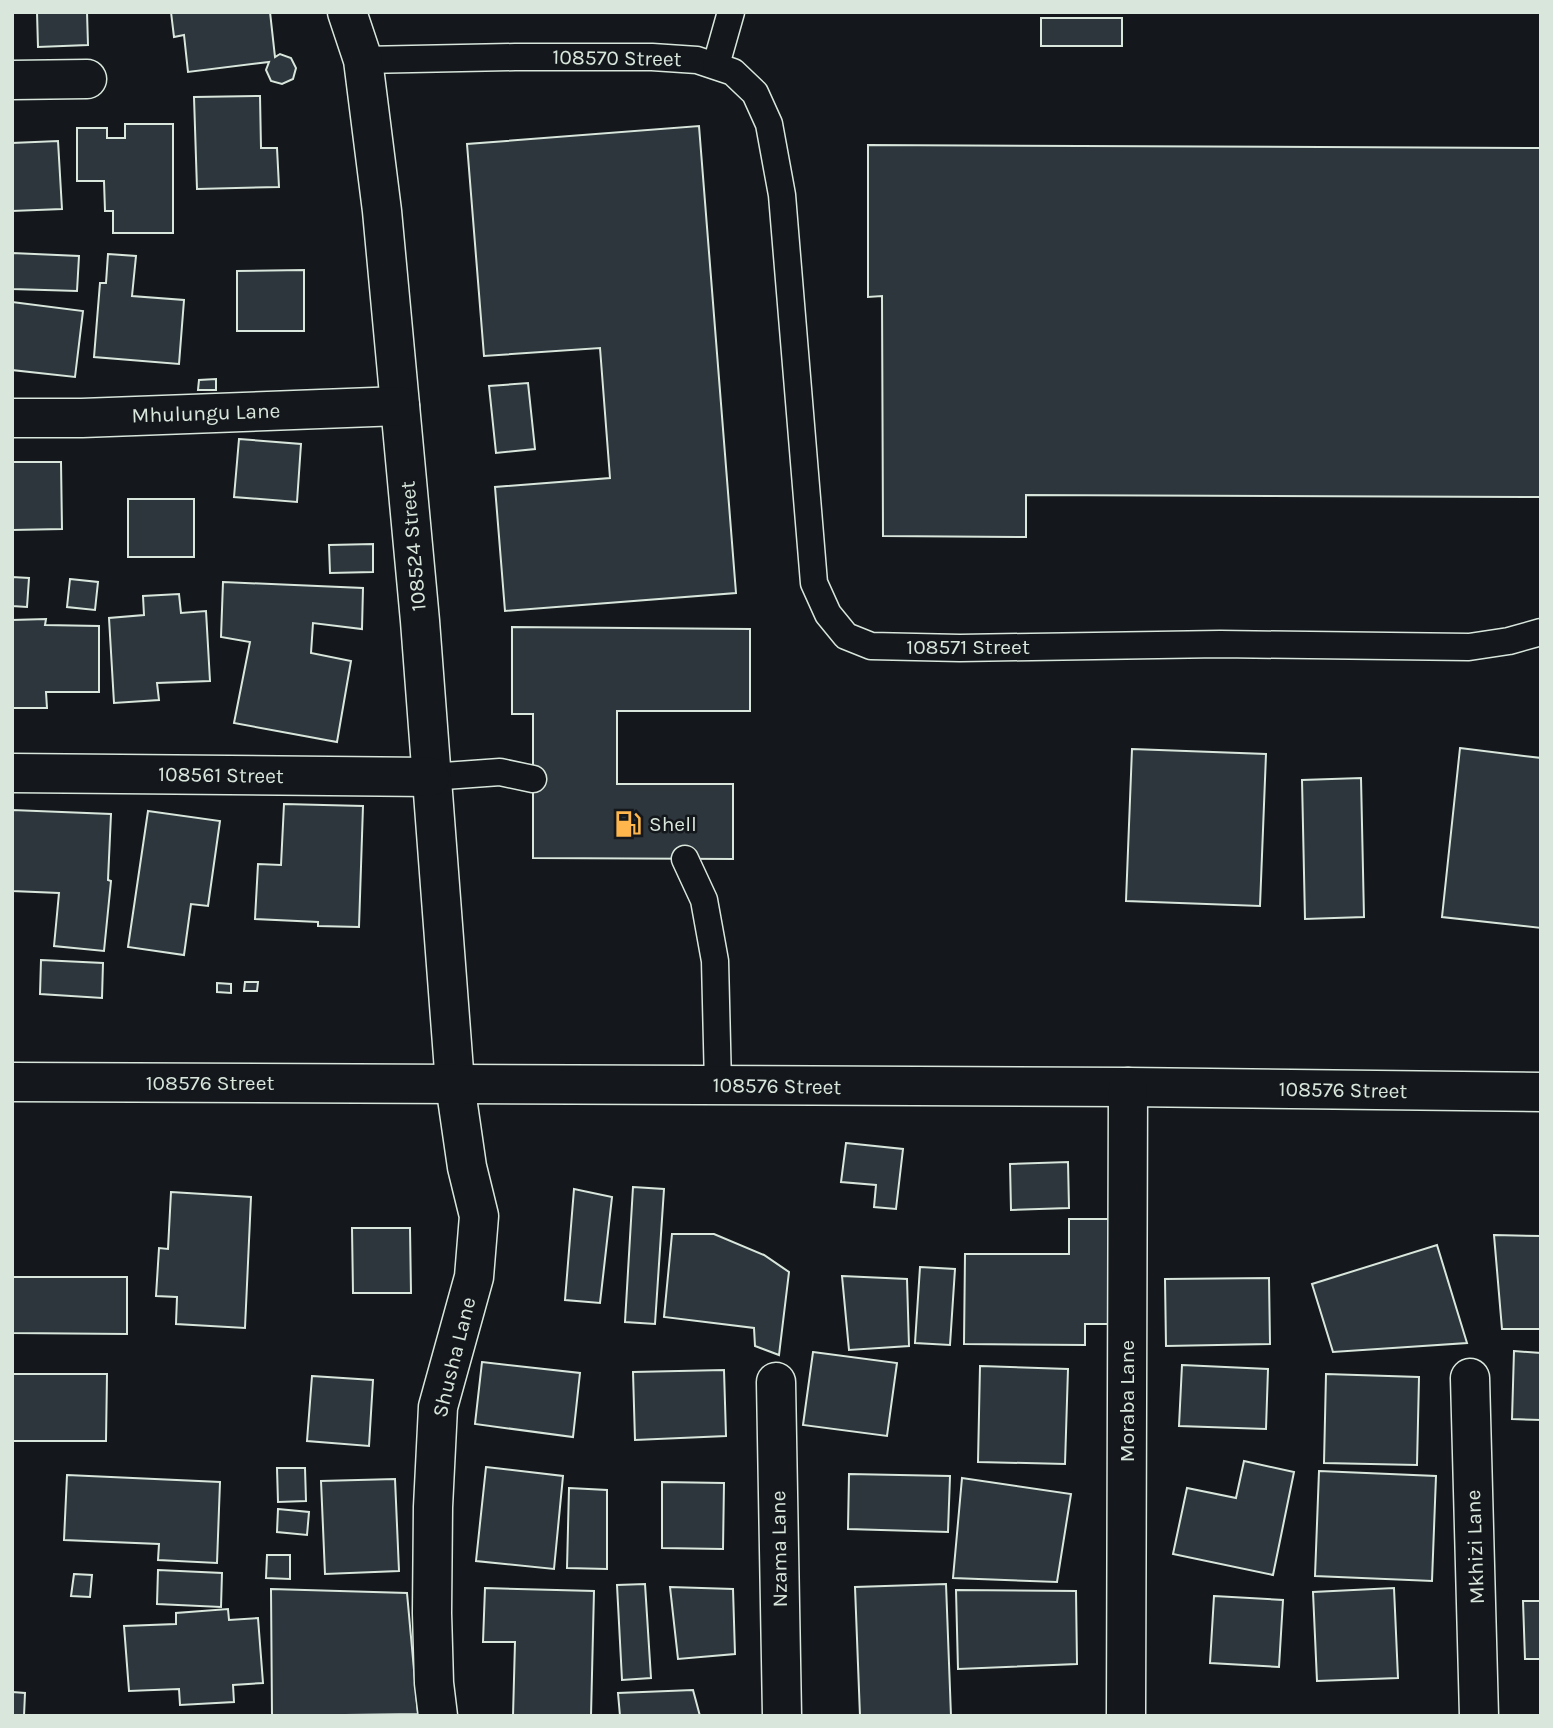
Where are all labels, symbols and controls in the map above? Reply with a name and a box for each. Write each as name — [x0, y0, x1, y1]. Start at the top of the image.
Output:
street label: 108570 Street — [552, 45, 682, 71]
street label: Mhulungu Lane — [131, 398, 281, 428]
street label: 108524 Street — [395, 480, 431, 612]
street label: 108571 Street — [906, 635, 1030, 659]
street label: 108561 Street — [158, 762, 284, 788]
fuel station icon: Shell — [613, 809, 643, 839]
place label: Shell — [649, 812, 697, 836]
street label: 108576 Street — [146, 1071, 274, 1095]
street label: 108576 Street — [712, 1073, 842, 1099]
street label: 108576 Street — [1278, 1077, 1408, 1103]
street label: Shusha Lane — [427, 1294, 481, 1420]
street label: Moraba Lane — [1115, 1340, 1139, 1462]
street label: Mkhizi Lane — [1461, 1489, 1489, 1605]
street label: Nzama Lane — [766, 1490, 792, 1608]

